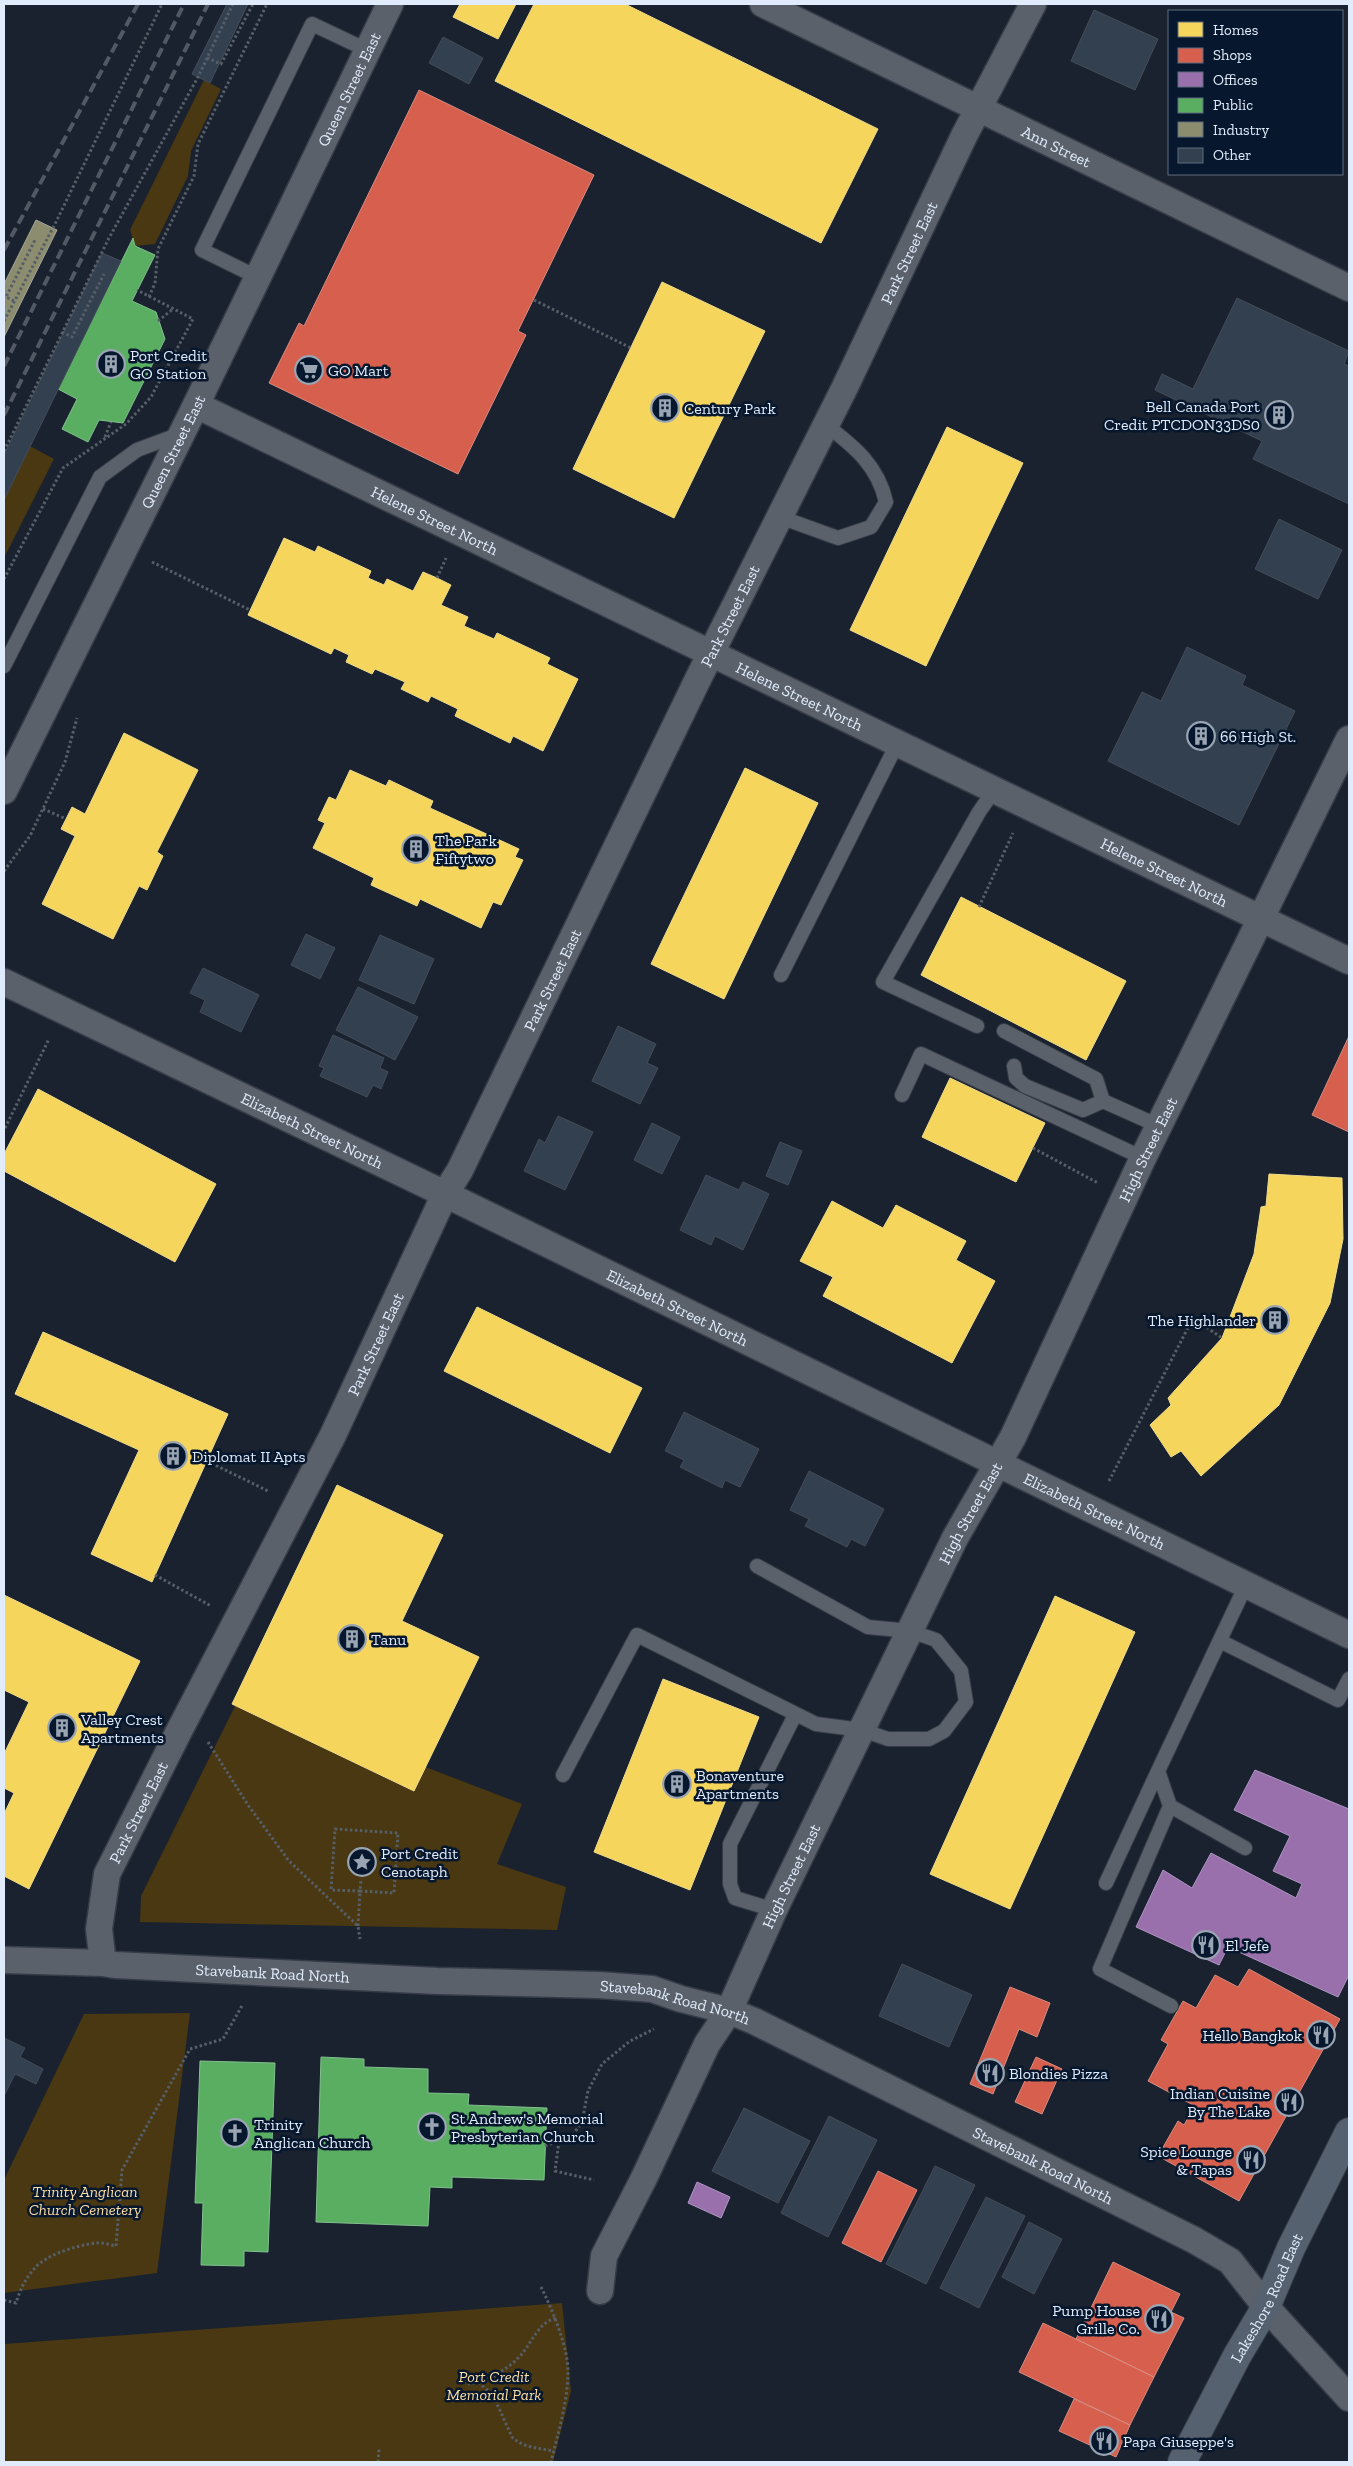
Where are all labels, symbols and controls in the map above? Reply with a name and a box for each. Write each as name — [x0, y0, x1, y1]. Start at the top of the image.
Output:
legend — [1168, 10, 1343, 175]
text: Homes — [1213, 21, 1258, 39]
street label: Queen Street East — [313, 29, 385, 149]
text: Shops — [1213, 46, 1252, 64]
text: Offices — [1213, 71, 1257, 89]
text: Public — [1213, 96, 1253, 114]
street label: Ann Street — [1019, 121, 1094, 171]
text: Industry — [1213, 121, 1270, 139]
text: Other — [1213, 146, 1251, 164]
street label: Park Street East — [876, 198, 941, 307]
place label: Port Credit GO Station — [130, 346, 207, 383]
building icon: Port Credit GO Station — [96, 349, 126, 379]
supermarket icon: GO Mart — [294, 355, 324, 385]
place label: GO Mart — [328, 361, 389, 380]
street label: Queen Street East — [137, 392, 209, 512]
building icon: Century Park — [650, 393, 680, 423]
place label: Bell Canada Port Credit PTCDON33DS0 — [1104, 397, 1260, 434]
place label: Century Park — [684, 399, 777, 418]
building icon: Bell Canada Port Credit PTCDON33DS0 — [1264, 400, 1294, 430]
street label: Helene Street North — [368, 481, 501, 559]
street label: Park Street East — [696, 562, 763, 670]
street label: Helene Street North — [733, 657, 866, 735]
building icon: 66 High St. — [1186, 721, 1216, 751]
place label: 66 High St. — [1220, 727, 1296, 746]
place label: The Park Fiftytwo — [435, 831, 497, 868]
street label: Helene Street North — [1098, 833, 1231, 911]
building icon: The Park Fiftytwo — [401, 834, 431, 864]
street label: Park Street East — [519, 925, 585, 1034]
street label: Elizabeth Street North — [238, 1088, 386, 1172]
street label: High Street East — [1115, 1094, 1181, 1205]
street label: Elizabeth Street North — [604, 1265, 751, 1350]
street label: Park Street East — [343, 1289, 407, 1398]
building icon: The Highlander — [1260, 1305, 1290, 1335]
place label: The Highlander — [1148, 1311, 1256, 1330]
building icon: Diplomat II Apts — [158, 1441, 188, 1471]
place label: Diplomat II Apts — [192, 1447, 306, 1466]
street label: High Street East — [934, 1459, 1006, 1567]
street label: Elizabeth Street North — [1021, 1468, 1168, 1553]
building icon: Tanu — [337, 1624, 367, 1654]
place label: Tanu — [371, 1630, 406, 1649]
place label: Valley Crest Apartments — [80, 1710, 164, 1747]
building icon: Valley Crest Apartments — [47, 1713, 77, 1743]
street label: Park Street East — [105, 1758, 172, 1866]
place label: Bonaventure Apartments — [696, 1766, 784, 1803]
building icon: Bonaventure Apartments — [662, 1769, 692, 1799]
street label: High Street East — [758, 1821, 824, 1931]
place label: Port Credit Cenotaph — [381, 1844, 458, 1881]
place icon: Port Credit Cenotaph — [347, 1847, 377, 1877]
restaurant icon: El Jefe — [1191, 1930, 1221, 1960]
place label: El Jefe — [1225, 1936, 1269, 1955]
street label: Stavebank Road North — [195, 1960, 350, 1986]
street label: Stavebank Road North — [600, 1976, 753, 2028]
restaurant icon: Hello Bangkok — [1306, 2020, 1336, 2050]
place label: Hello Bangkok — [1203, 2026, 1303, 2045]
restaurant icon: Blondies Pizza — [975, 2058, 1005, 2088]
place label: Blondies Pizza — [1009, 2064, 1108, 2083]
place label: Indian Cuisine By The Lake — [1170, 2084, 1270, 2121]
restaurant icon: Indian Cuisine By The Lake — [1274, 2087, 1304, 2117]
place label: St Andrew's Memorial Presbyterian Church — [451, 2109, 603, 2146]
church icon: St Andrew's Memorial Presbyterian Church — [417, 2112, 447, 2142]
place label: Trinity Anglican Church — [254, 2115, 370, 2152]
church icon: Trinity Anglican Church — [220, 2118, 250, 2148]
street label: Stavebank Road North — [970, 2122, 1117, 2208]
place label: Spice Lounge & Tapas — [1140, 2142, 1232, 2179]
restaurant icon: Spice Lounge & Tapas — [1236, 2145, 1266, 2175]
park label: Trinity Anglican Church Cemetery — [29, 2182, 142, 2219]
street label: Lakeshore Road East — [1226, 2230, 1307, 2365]
place label: Pump House Grille Co. — [1052, 2301, 1140, 2338]
restaurant icon: Pump House Grille Co. — [1144, 2304, 1174, 2334]
park label: Port Credit Memorial Park — [446, 2367, 542, 2404]
restaurant icon: Papa Giuseppe's — [1089, 2426, 1119, 2456]
place label: Papa Giuseppe's — [1123, 2432, 1234, 2451]

